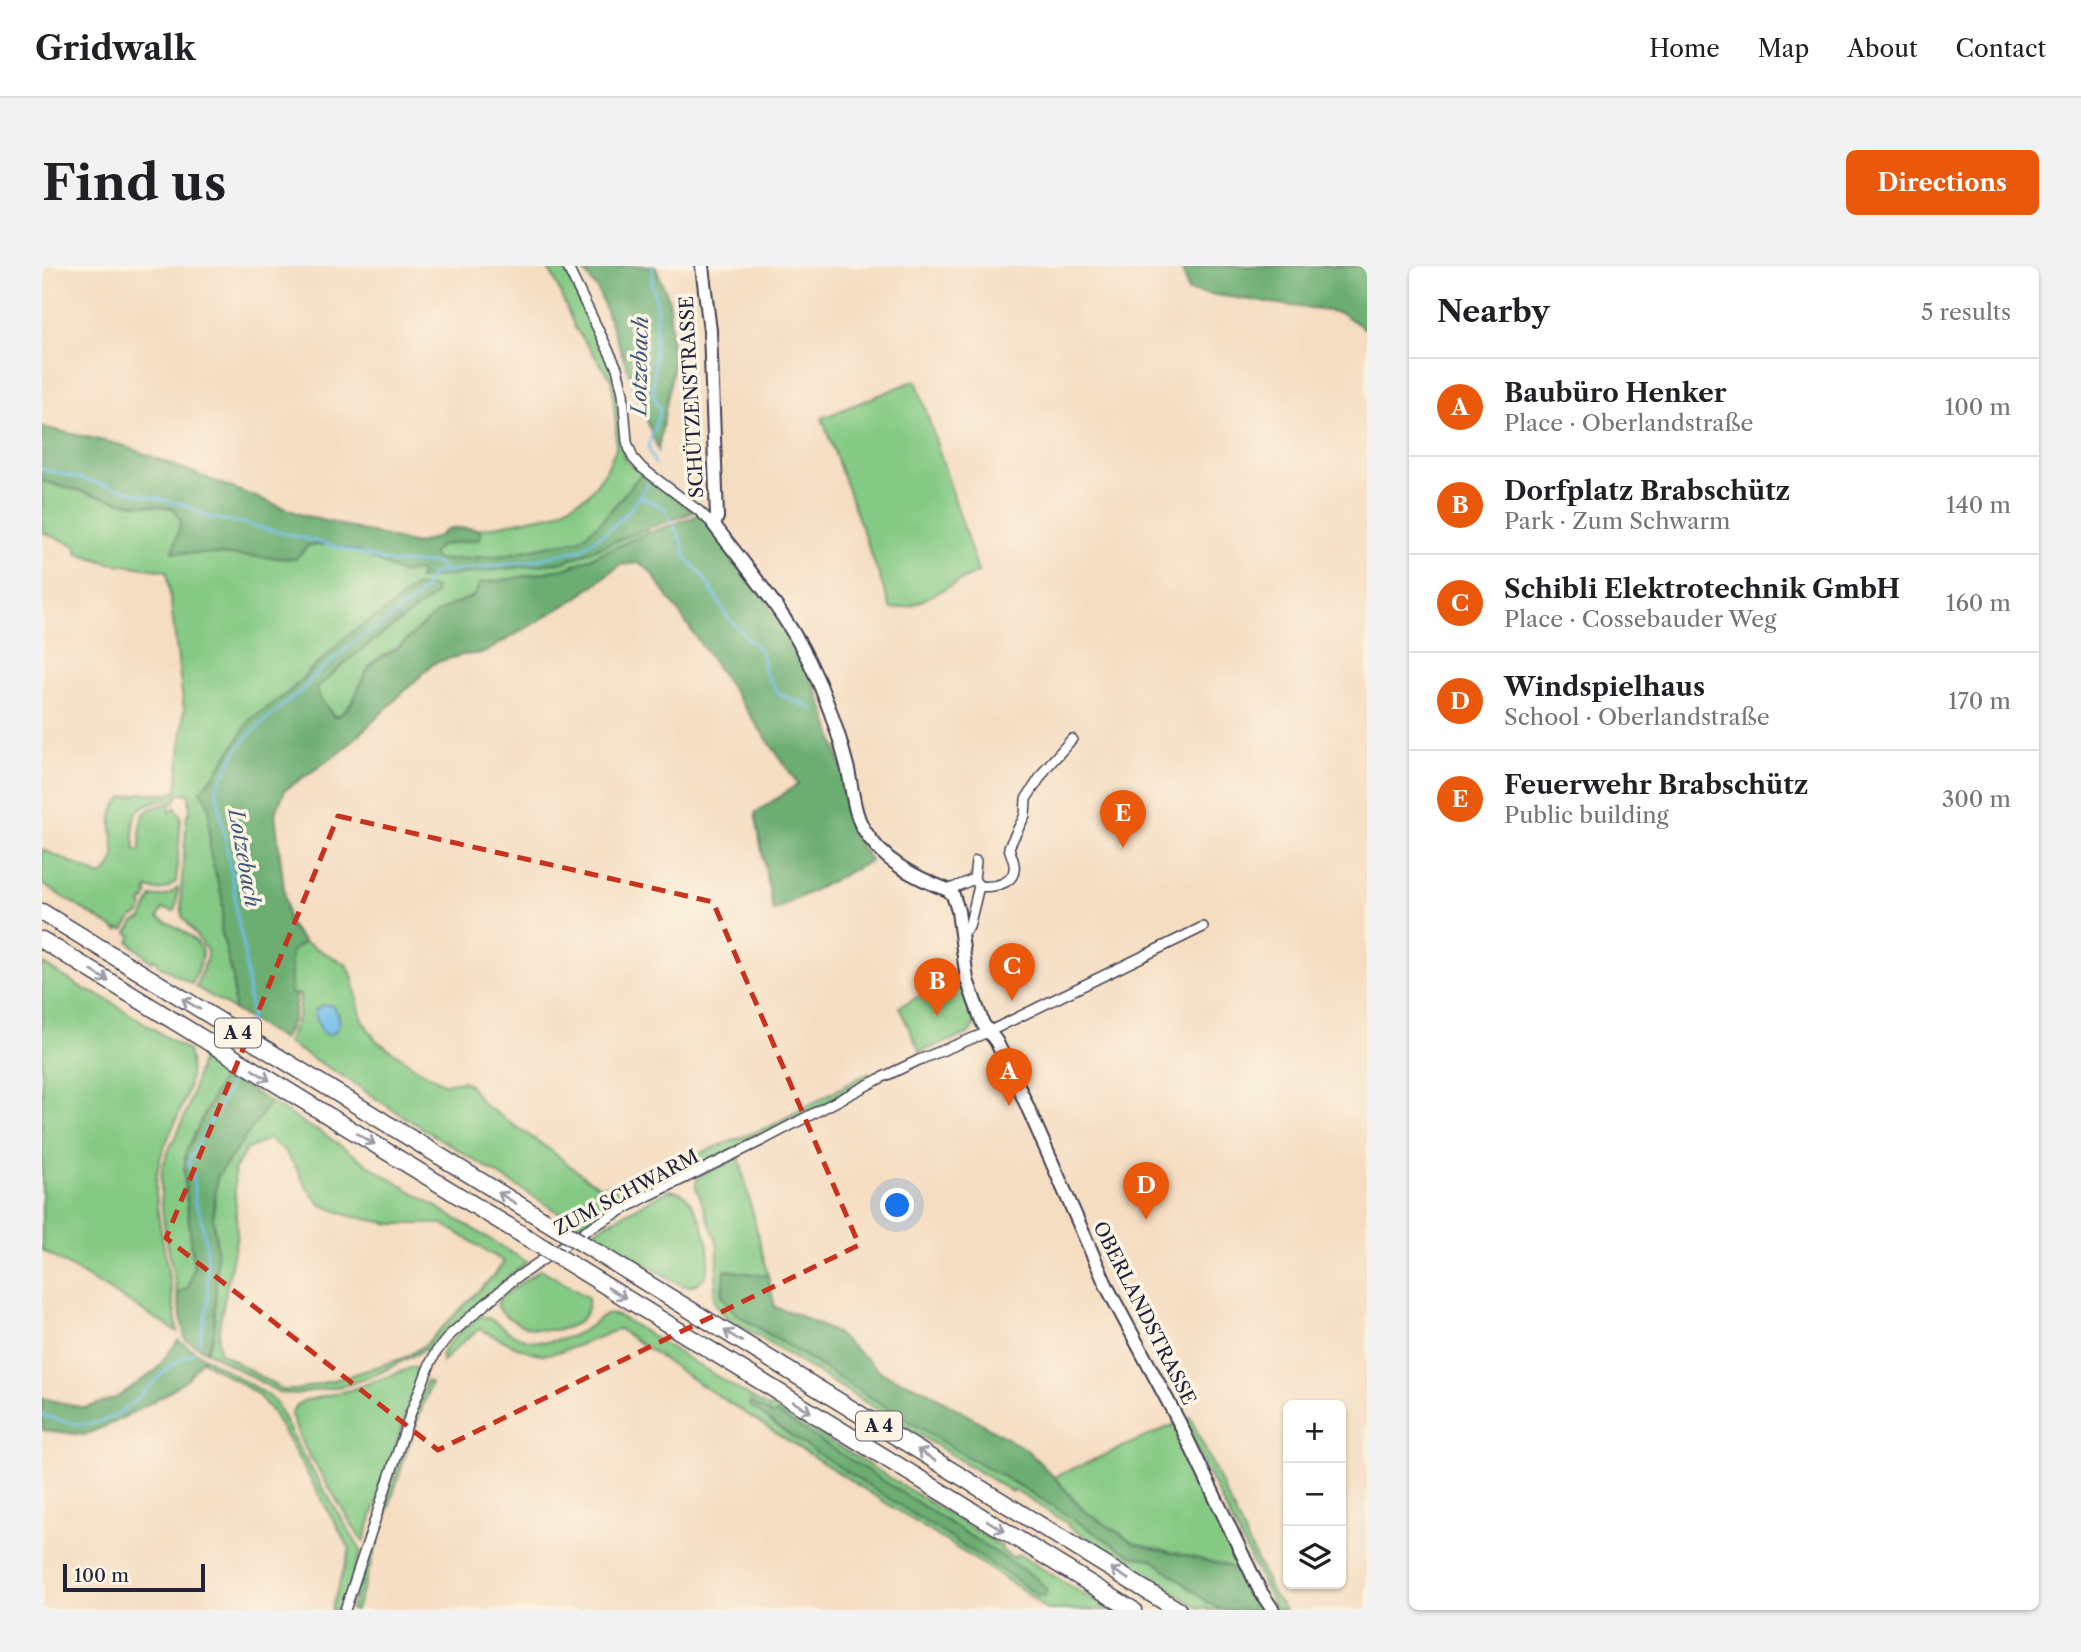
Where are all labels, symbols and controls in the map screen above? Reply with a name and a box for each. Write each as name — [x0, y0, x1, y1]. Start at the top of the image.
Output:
text: Gridwalk — [35, 28, 196, 69]
text: Home — [1649, 34, 1720, 63]
text: Map — [1758, 34, 1809, 63]
text: About — [1847, 34, 1918, 63]
text: Contact — [1956, 34, 2046, 63]
button: Directions — [1846, 150, 2039, 215]
text: Find us — [42, 152, 226, 213]
text: Nearby — [1437, 293, 1550, 330]
street label: SCHÜTZENSTRASSE — [675, 295, 708, 499]
text: 5 results — [1921, 298, 2011, 326]
water label: Lotzebach — [626, 316, 653, 418]
text: Baubüro Henker — [1504, 377, 1726, 409]
text: A — [1451, 393, 1469, 421]
text: 100 m — [1945, 393, 2011, 421]
text: Place · Oberlandstraße — [1504, 409, 1753, 437]
text: Dorfplatz Brabschütz — [1504, 475, 1790, 507]
text: B — [1451, 491, 1469, 519]
text: 140 m — [1946, 491, 2011, 519]
text: Park · Zum Schwarm — [1504, 507, 1731, 535]
text: Schibli Elektrotechnik GmbH — [1504, 573, 1900, 605]
text: C — [1451, 589, 1469, 617]
text: 160 m — [1946, 589, 2011, 617]
text: Place · Cossebauder Weg — [1504, 605, 1776, 633]
text: Windspielhaus — [1504, 671, 1705, 703]
text: D — [1450, 687, 1470, 715]
text: 170 m — [1948, 687, 2011, 715]
text: School · Oberlandstraße — [1504, 703, 1770, 731]
text: Feuerwehr Brabschütz — [1504, 769, 1808, 801]
text: E — [1452, 785, 1468, 813]
text: 300 m — [1942, 785, 2011, 813]
pin: E — [1100, 790, 1146, 848]
text: Public building — [1504, 801, 1669, 829]
water label: Lotzebach — [223, 805, 265, 909]
pin: C — [989, 943, 1035, 1001]
pin: B — [914, 958, 960, 1016]
one-way arrow — [90, 969, 110, 983]
one-way arrow — [181, 997, 201, 1011]
road number: A 4 — [215, 1018, 261, 1048]
pin: A — [986, 1048, 1032, 1106]
one-way arrow — [251, 1068, 271, 1082]
one-way arrow — [356, 1133, 376, 1147]
street label: ZUM SCHWARM — [550, 1145, 703, 1240]
pin: D — [1123, 1162, 1169, 1220]
your location — [880, 1188, 914, 1222]
one-way arrow — [498, 1190, 518, 1204]
street label: OBERLANDSTRASSE — [1088, 1218, 1201, 1409]
one-way arrow — [606, 1287, 626, 1301]
one-way arrow — [723, 1328, 743, 1342]
one-way arrow — [792, 1400, 812, 1414]
map controls — [1283, 1400, 1346, 1589]
button: + — [1283, 1400, 1346, 1463]
road number: A 4 — [856, 1412, 902, 1441]
one-way arrow — [917, 1447, 937, 1461]
button: − — [1283, 1463, 1346, 1526]
one-way arrow — [986, 1519, 1006, 1533]
button: layers — [1283, 1526, 1346, 1589]
scale bar — [63, 1561, 205, 1593]
text: 100 m — [74, 1564, 129, 1587]
one-way arrow — [1111, 1567, 1131, 1581]

